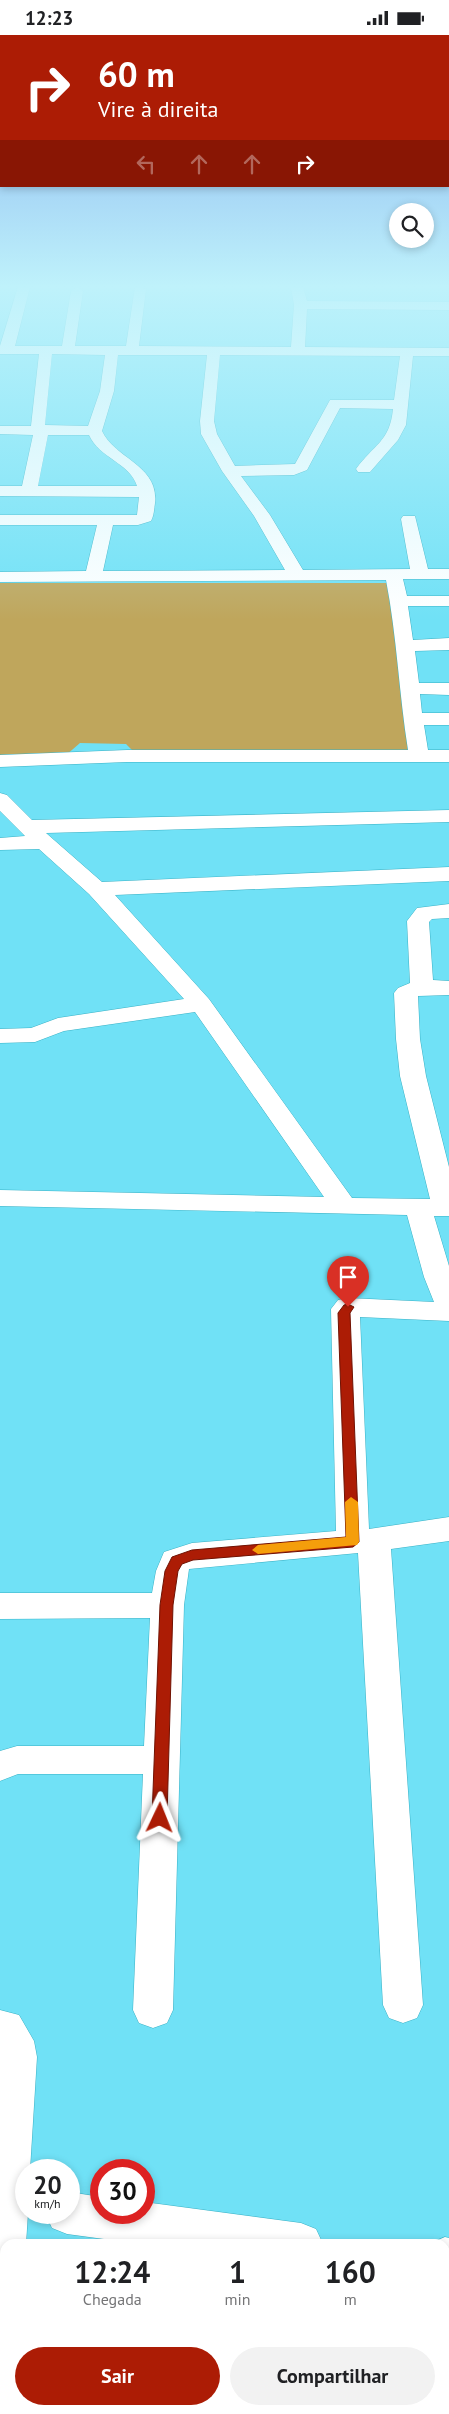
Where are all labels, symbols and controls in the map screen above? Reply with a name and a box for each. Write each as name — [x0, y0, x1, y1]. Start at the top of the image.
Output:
text: 12:23 — [25, 6, 73, 30]
text: 60 m — [98, 51, 175, 97]
icon: right — [15, 55, 80, 120]
text: Vire à direita — [98, 95, 218, 123]
icon: left — [132, 150, 160, 178]
icon: ahead — [185, 150, 213, 178]
icon: ahead — [238, 150, 266, 178]
icon: right — [291, 150, 319, 178]
map controls — [389, 203, 434, 248]
button: search — [389, 203, 434, 248]
pin — [327, 1256, 369, 1307]
icon: arrive — [334, 1263, 362, 1291]
position arrow — [133, 1791, 185, 1843]
speed limit sign: 30 — [90, 2159, 155, 2224]
text: 20 — [33, 2169, 62, 2201]
text: km/h — [34, 2196, 61, 2211]
text: 12:24 — [74, 2252, 150, 2291]
text: 1 — [229, 2252, 246, 2291]
text: 160 — [325, 2252, 376, 2291]
text: Chegada — [83, 2289, 142, 2309]
text: min — [225, 2289, 251, 2309]
text: m — [344, 2289, 357, 2309]
button: Sair — [15, 2347, 220, 2405]
button: Compartilhar — [230, 2347, 435, 2405]

